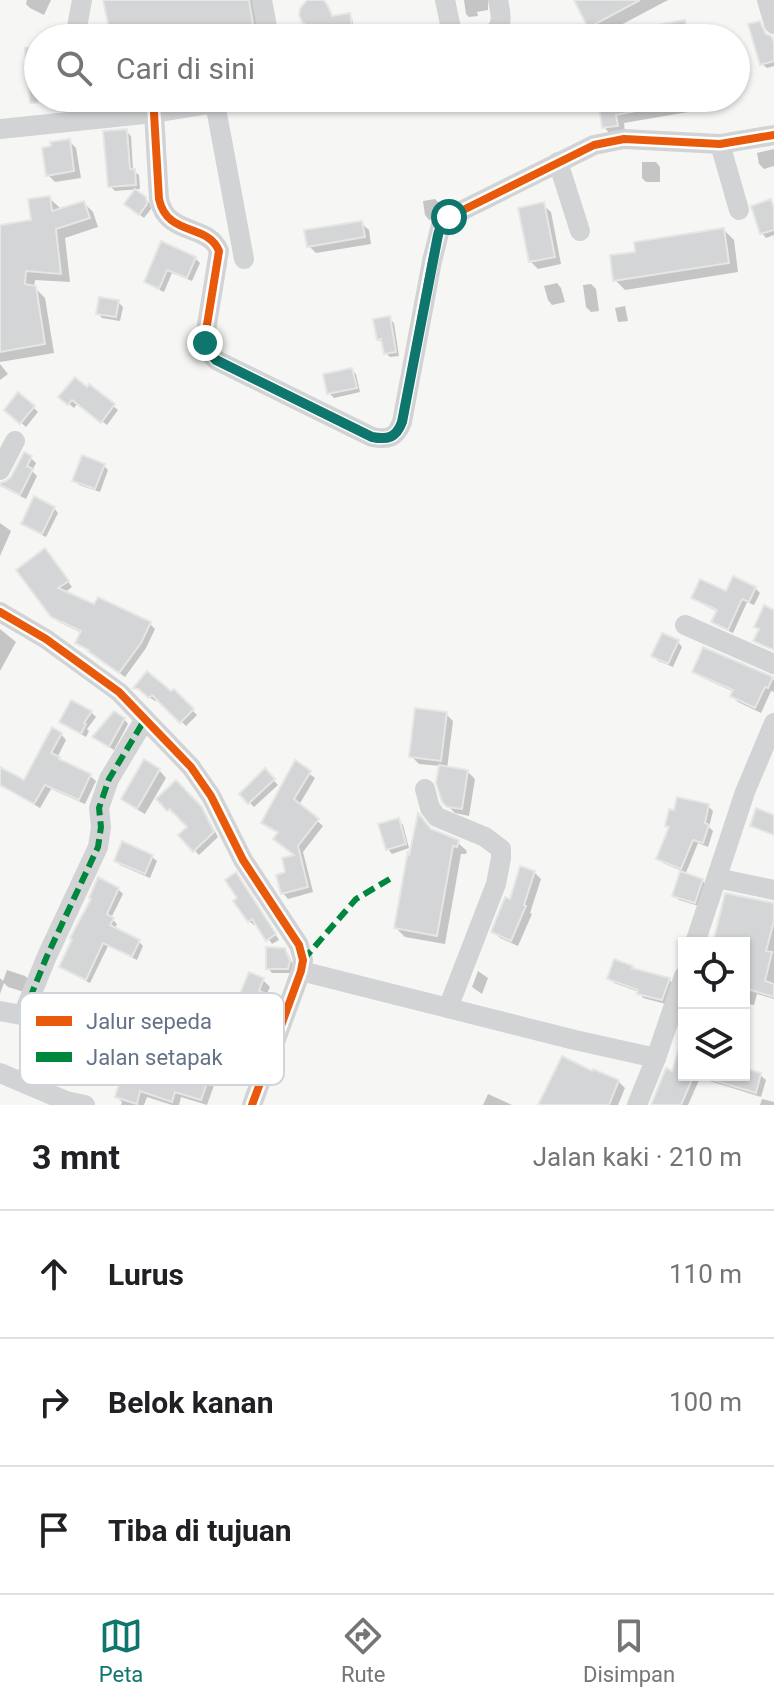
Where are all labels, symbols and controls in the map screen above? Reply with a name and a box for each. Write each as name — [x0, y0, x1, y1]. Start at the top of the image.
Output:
search box — [24, 24, 750, 112]
icon: search — [52, 46, 96, 90]
text: Cari di sini — [116, 51, 255, 86]
route start — [431, 199, 467, 235]
route end — [187, 325, 223, 361]
map controls — [678, 937, 750, 1081]
button: locate — [678, 937, 750, 1009]
legend — [20, 993, 284, 1085]
text: Jalur sepeda — [86, 1009, 212, 1034]
button: layers — [678, 1009, 750, 1081]
text: Jalan setapak — [86, 1045, 224, 1070]
text: 3 mnt — [32, 1137, 120, 1177]
text: Jalan kaki · 210 m — [533, 1142, 742, 1172]
icon: ahead — [32, 1252, 76, 1296]
text: Lurus — [108, 1257, 184, 1292]
text: 110 m — [669, 1259, 742, 1289]
icon: right — [32, 1380, 76, 1424]
text: Belok kanan — [108, 1385, 273, 1420]
text: 100 m — [669, 1387, 742, 1417]
icon: arrive — [32, 1508, 76, 1552]
text: Tiba di tujuan — [108, 1513, 292, 1548]
tab: Peta — [99, 1614, 143, 1687]
tab: Rute — [341, 1614, 385, 1687]
tab: Disimpan — [583, 1614, 675, 1687]

